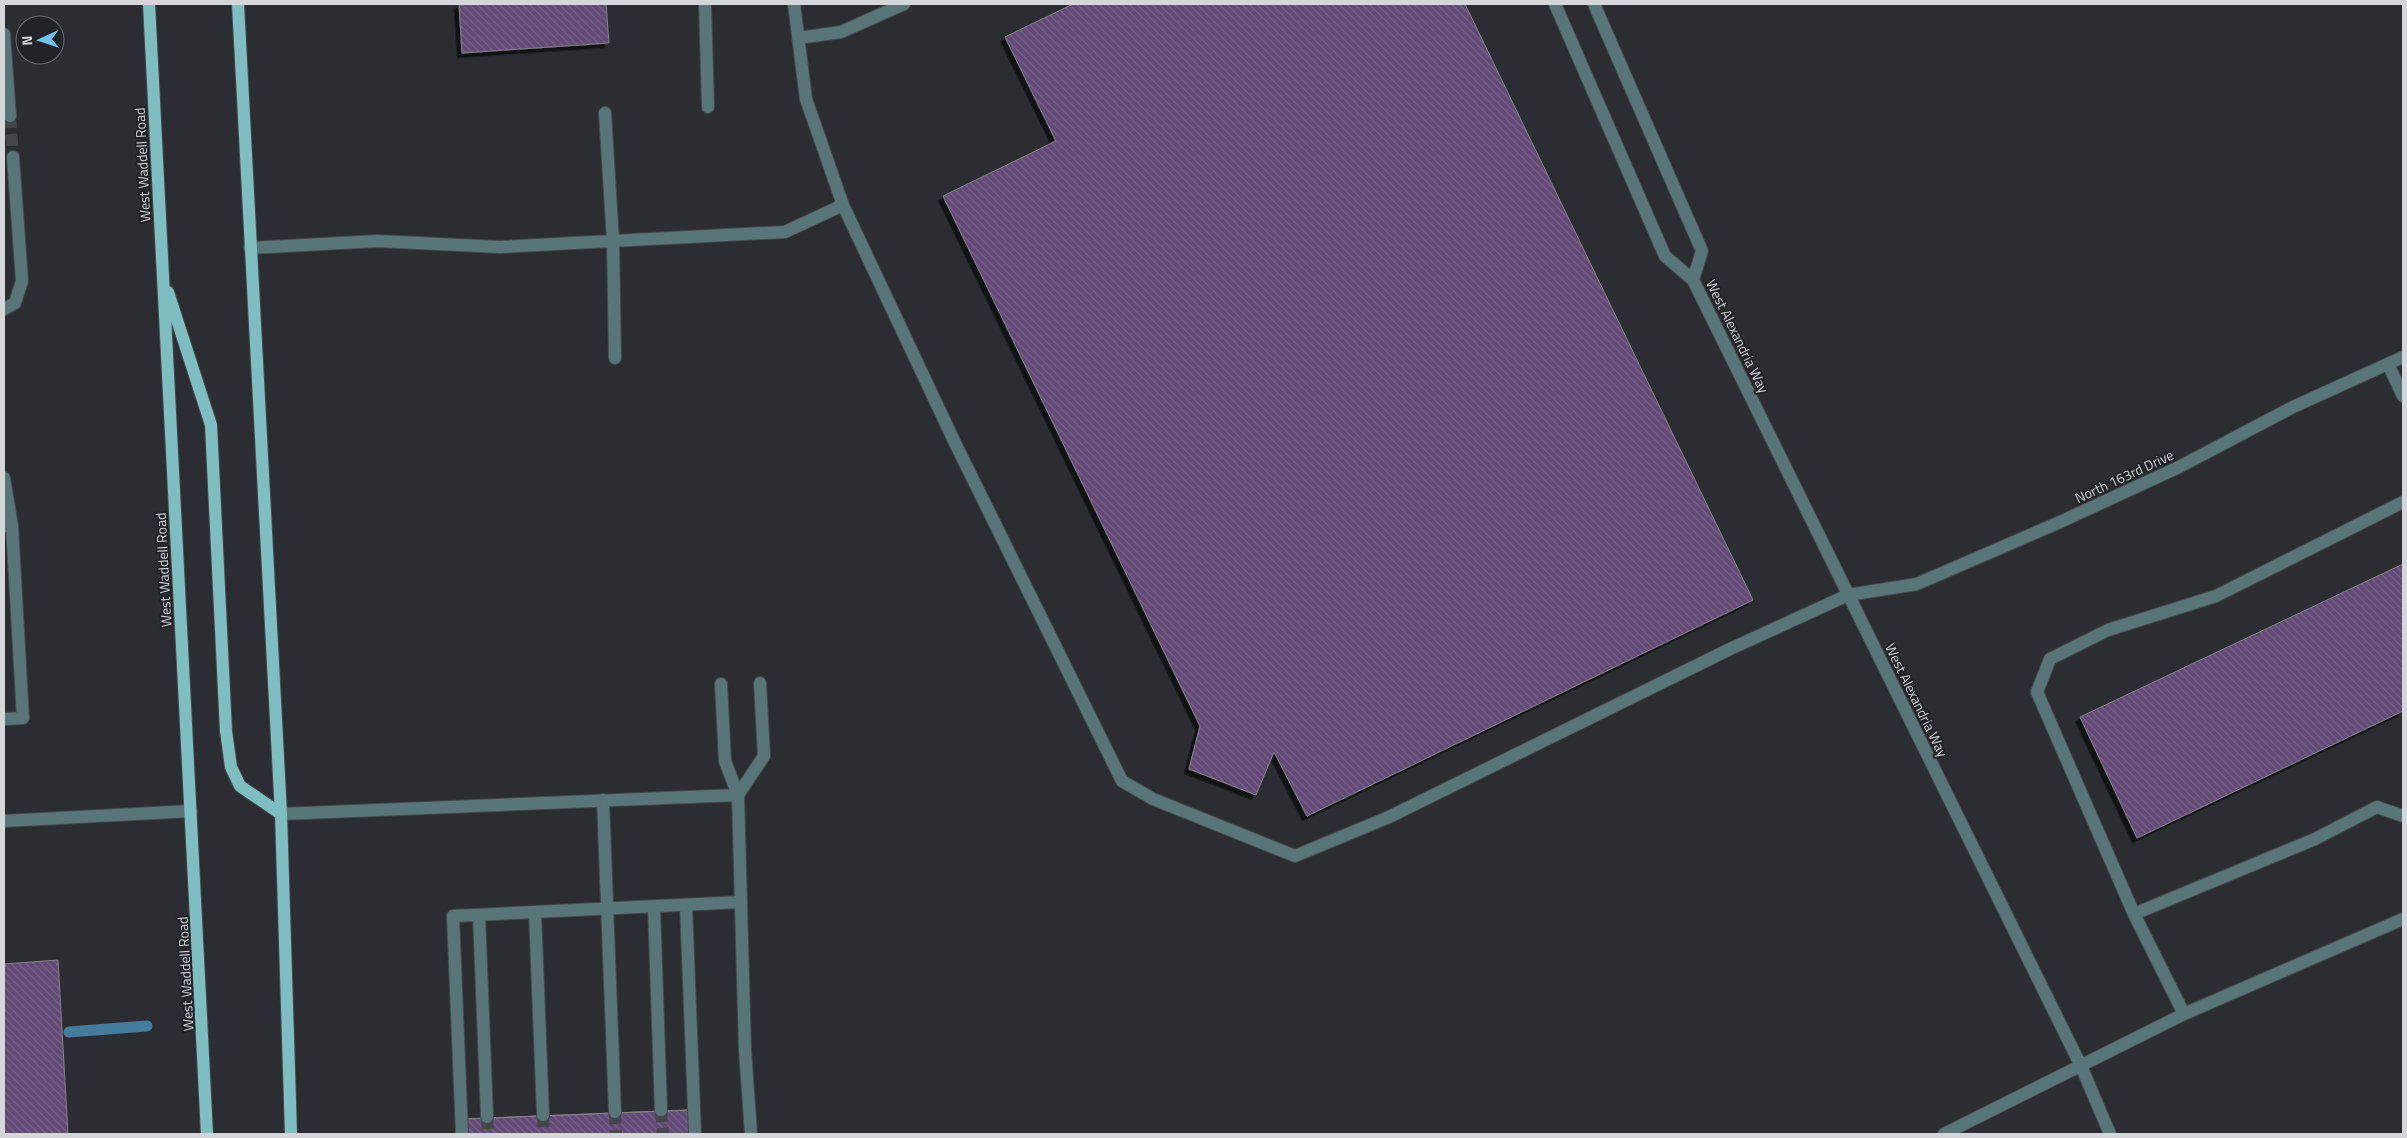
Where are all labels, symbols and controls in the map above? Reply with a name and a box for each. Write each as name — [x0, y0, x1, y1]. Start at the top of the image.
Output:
north arrow — [15, 15, 65, 65]
text: N — [16, 35, 37, 46]
street label: West Waddell Road — [129, 107, 155, 223]
street label: West Alexandria Way — [1701, 275, 1775, 397]
street label: North 163rd Drive — [2071, 444, 2177, 508]
street label: West Waddell Road — [150, 512, 176, 628]
street label: West Alexandria Way — [1880, 639, 1954, 761]
street label: West Waddell Road — [172, 916, 198, 1032]

